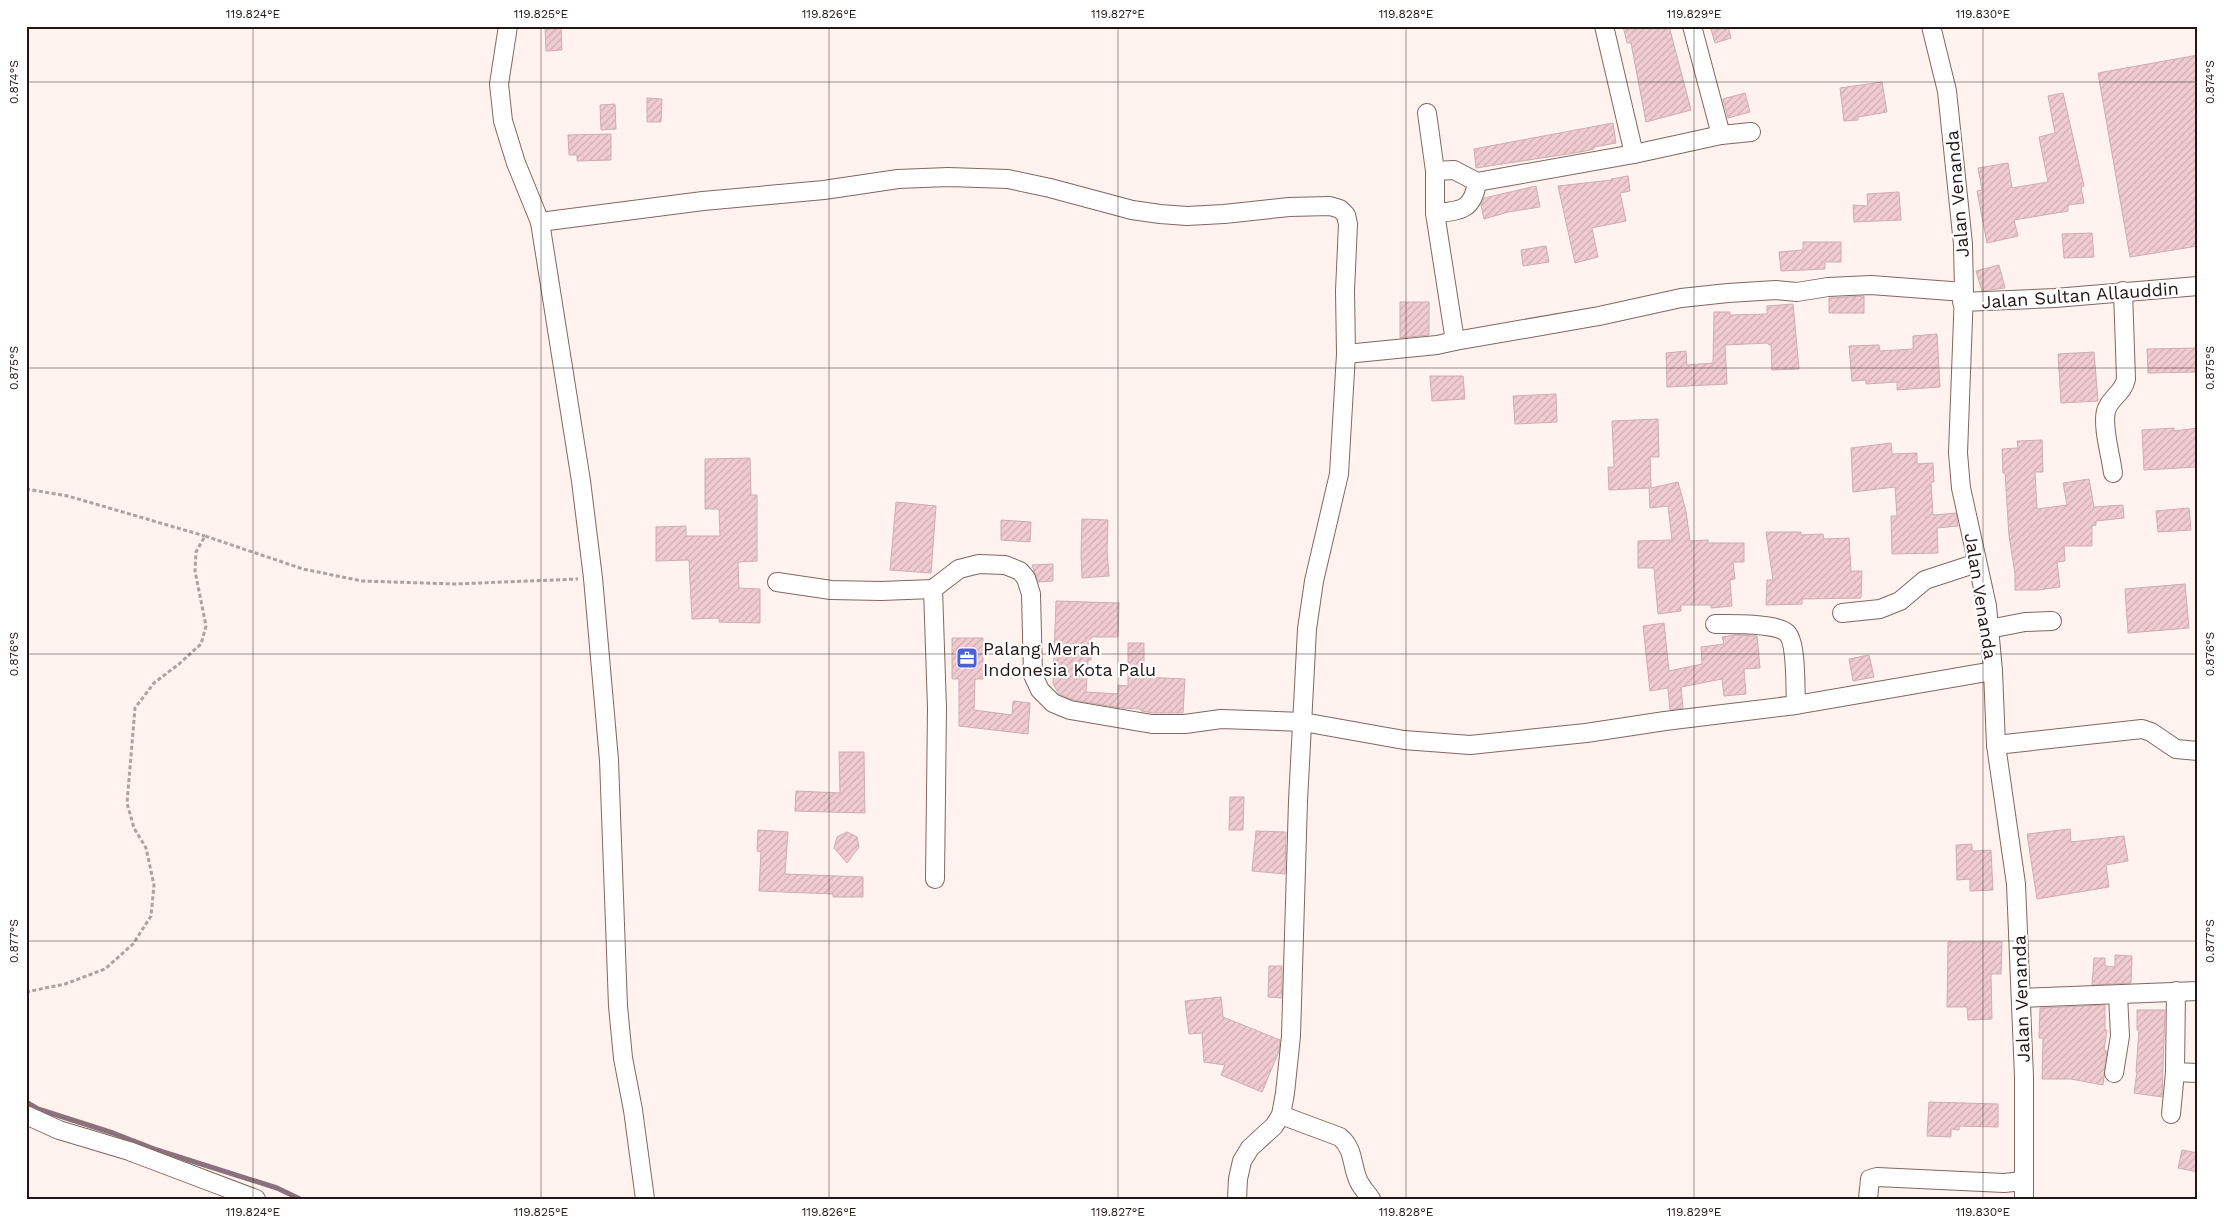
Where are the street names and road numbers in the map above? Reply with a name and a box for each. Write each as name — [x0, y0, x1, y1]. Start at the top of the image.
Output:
street label: Jalan Venanda — [1941, 130, 1973, 258]
street label: Jalan Sultan Allauddin — [1981, 278, 2179, 312]
street label: Jalan Venanda — [1961, 531, 2001, 661]
street label: Jalan Venanda — [2008, 935, 2034, 1063]

